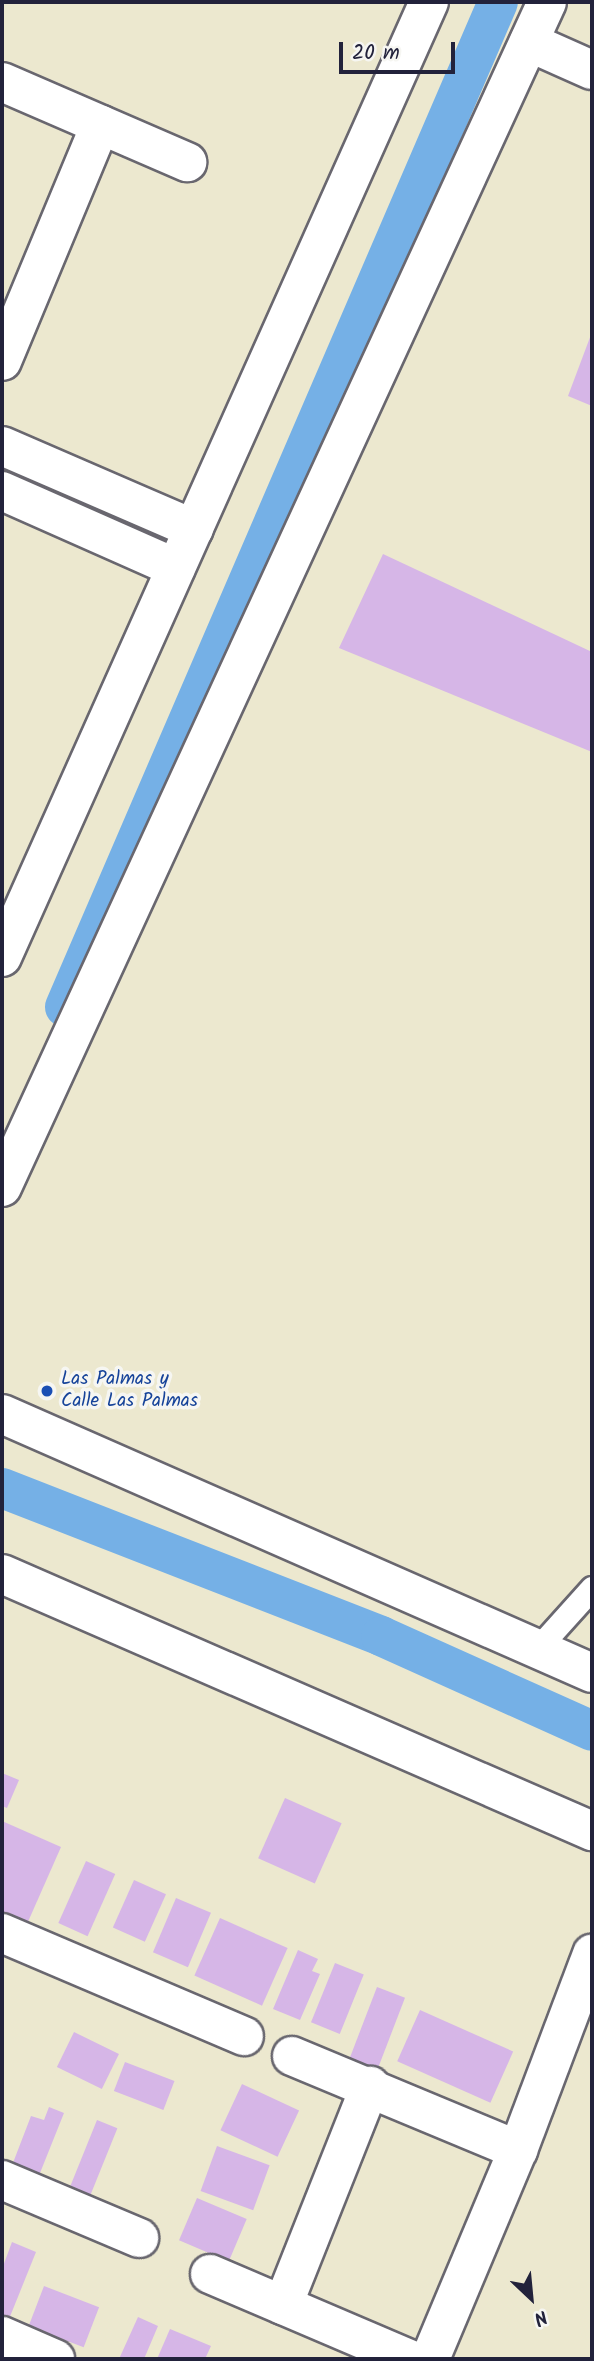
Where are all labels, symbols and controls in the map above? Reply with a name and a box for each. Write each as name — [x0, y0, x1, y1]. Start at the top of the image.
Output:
scale bar — [342, 28, 458, 72]
text: 20 m — [352, 37, 400, 70]
place label: Las Palmas y Calle Las Palmas — [61, 1369, 198, 1413]
marker: Las Palmas y Calle Las Palmas — [39, 1383, 55, 1399]
north arrow — [496, 2263, 566, 2333]
text: N — [528, 2301, 552, 2333]

